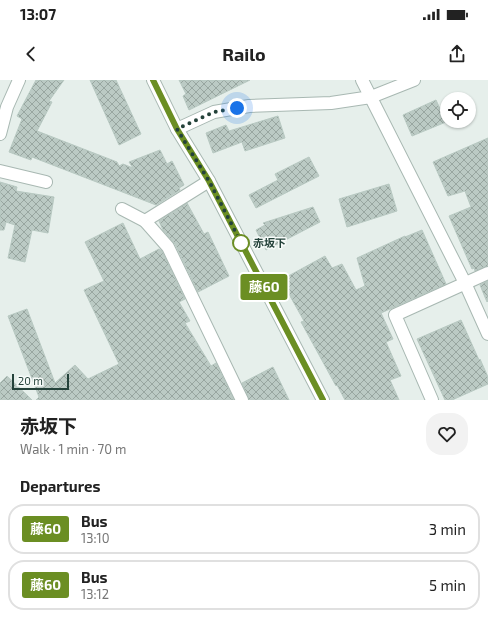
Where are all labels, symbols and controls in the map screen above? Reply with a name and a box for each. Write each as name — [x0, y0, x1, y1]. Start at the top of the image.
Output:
text: 13:07 — [20, 5, 56, 23]
icon: back — [20, 43, 42, 65]
text: Railo — [222, 43, 266, 65]
icon: share — [446, 43, 468, 65]
map controls — [440, 92, 476, 128]
button: locate — [440, 92, 476, 128]
your location — [227, 98, 247, 118]
marker: 赤坂下 — [232, 234, 250, 252]
place label: 赤坂下 — [253, 236, 286, 249]
line badge: 藤60 — [241, 274, 287, 300]
text: 藤60 — [248, 278, 280, 295]
scale bar — [12, 372, 69, 391]
text: 20 m — [18, 374, 43, 387]
button: heart — [426, 413, 468, 455]
text: 赤坂下 — [20, 414, 77, 437]
text: Walk · 1 min · 70 m — [20, 441, 126, 457]
text: Departures — [20, 477, 100, 495]
text: Bus — [81, 512, 108, 530]
text: 藤60 — [30, 520, 61, 537]
text: 3 min — [429, 520, 466, 538]
text: 13:10 — [81, 530, 110, 546]
text: Bus — [81, 568, 108, 586]
text: 藤60 — [30, 576, 61, 593]
text: 5 min — [429, 576, 466, 594]
text: 13:12 — [81, 586, 109, 602]

